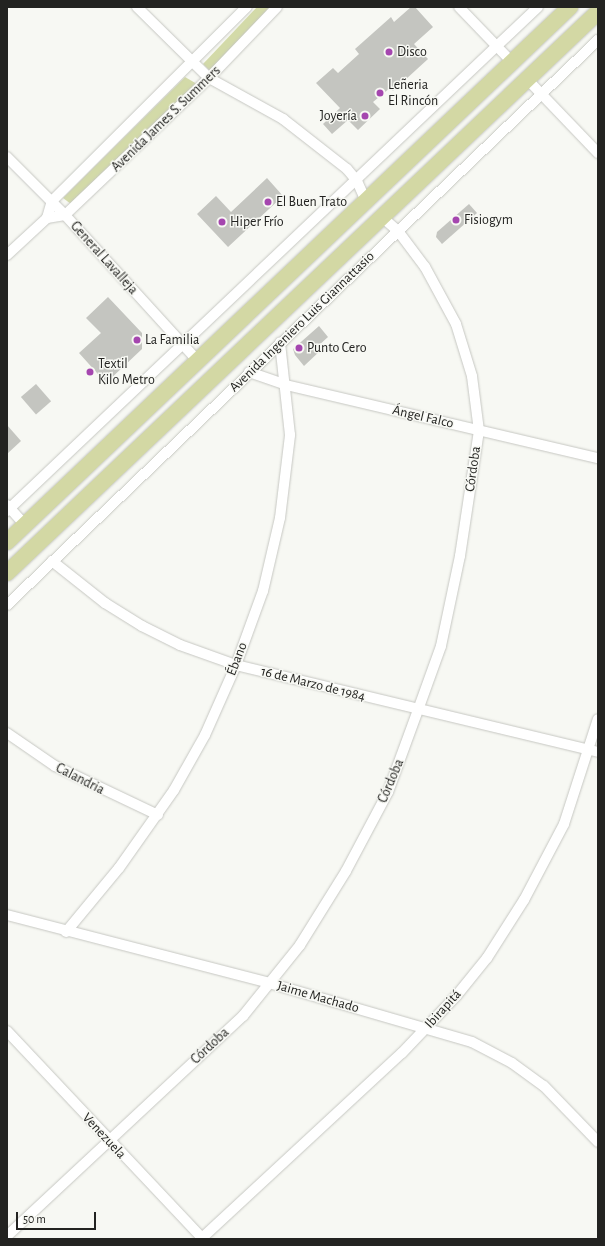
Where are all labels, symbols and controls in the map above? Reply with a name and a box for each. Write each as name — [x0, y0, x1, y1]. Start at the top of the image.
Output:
place label: Disco — [397, 44, 427, 60]
marker: Disco — [384, 47, 394, 57]
street label: Avenida James S. Summers — [108, 62, 224, 176]
place label: Leñeria El Rincón — [388, 77, 438, 110]
marker: Leñeria El Rincón — [375, 88, 385, 98]
place label: Joyería — [320, 108, 357, 124]
marker: Joyería — [360, 111, 370, 121]
place label: El Buen Trato — [276, 194, 347, 210]
marker: El Buen Trato — [263, 197, 273, 207]
place label: Fisiogym — [464, 212, 513, 228]
place label: Hiper Frío — [230, 214, 284, 230]
marker: Fisiogym — [451, 215, 461, 225]
marker: Hiper Frío — [217, 217, 227, 227]
street label: General Lavalleja — [67, 218, 141, 298]
street label: Avenida Ingeniero Luis Giannattasio — [226, 248, 378, 396]
place label: La Familia — [145, 332, 200, 348]
marker: La Familia — [132, 335, 142, 345]
place label: Punto Cero — [307, 340, 367, 356]
marker: Punto Cero — [294, 343, 304, 353]
place label: Textil Kilo Metro — [98, 356, 155, 388]
marker: Textil Kilo Metro — [85, 367, 95, 377]
street label: Ángel Falco — [391, 402, 455, 432]
street label: Córdoba — [461, 445, 485, 493]
street label: Ébano — [223, 640, 251, 678]
street label: 16 de Marzo de 1984 — [259, 663, 367, 705]
street label: Córdoba — [374, 757, 408, 805]
street label: Calandria — [53, 760, 107, 798]
street label: Jaime Machado — [275, 977, 361, 1017]
street label: Ibirapitá — [421, 986, 465, 1032]
street label: Córdoba — [187, 1024, 233, 1068]
street label: Venezuela — [79, 1110, 129, 1162]
scale bar — [18, 1204, 98, 1230]
text: 50 m — [23, 1213, 46, 1225]

